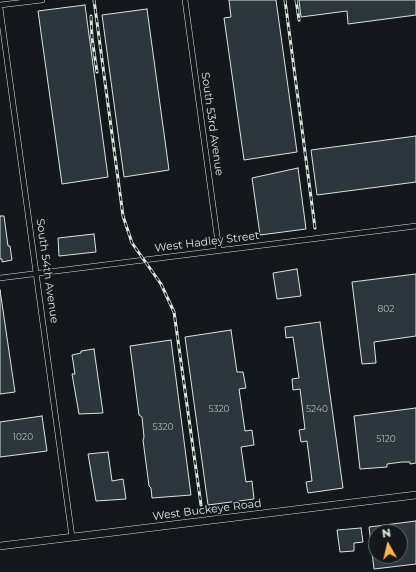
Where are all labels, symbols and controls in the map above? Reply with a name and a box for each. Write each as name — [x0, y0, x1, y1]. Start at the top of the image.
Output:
street label: South 53rd Avenue — [198, 71, 226, 177]
street label: South 54th Avenue — [33, 218, 61, 324]
street label: West Hadley Street — [154, 229, 260, 255]
house number: 802 — [378, 304, 394, 314]
house number: 5320 — [208, 404, 230, 414]
house number: 5240 — [306, 404, 328, 414]
house number: 5320 — [152, 422, 174, 432]
house number: 1020 — [13, 432, 33, 442]
house number: 5120 — [376, 434, 396, 444]
street label: West Buckeye Road — [152, 497, 262, 523]
north arrow — [368, 524, 408, 564]
text: N — [381, 526, 392, 541]

